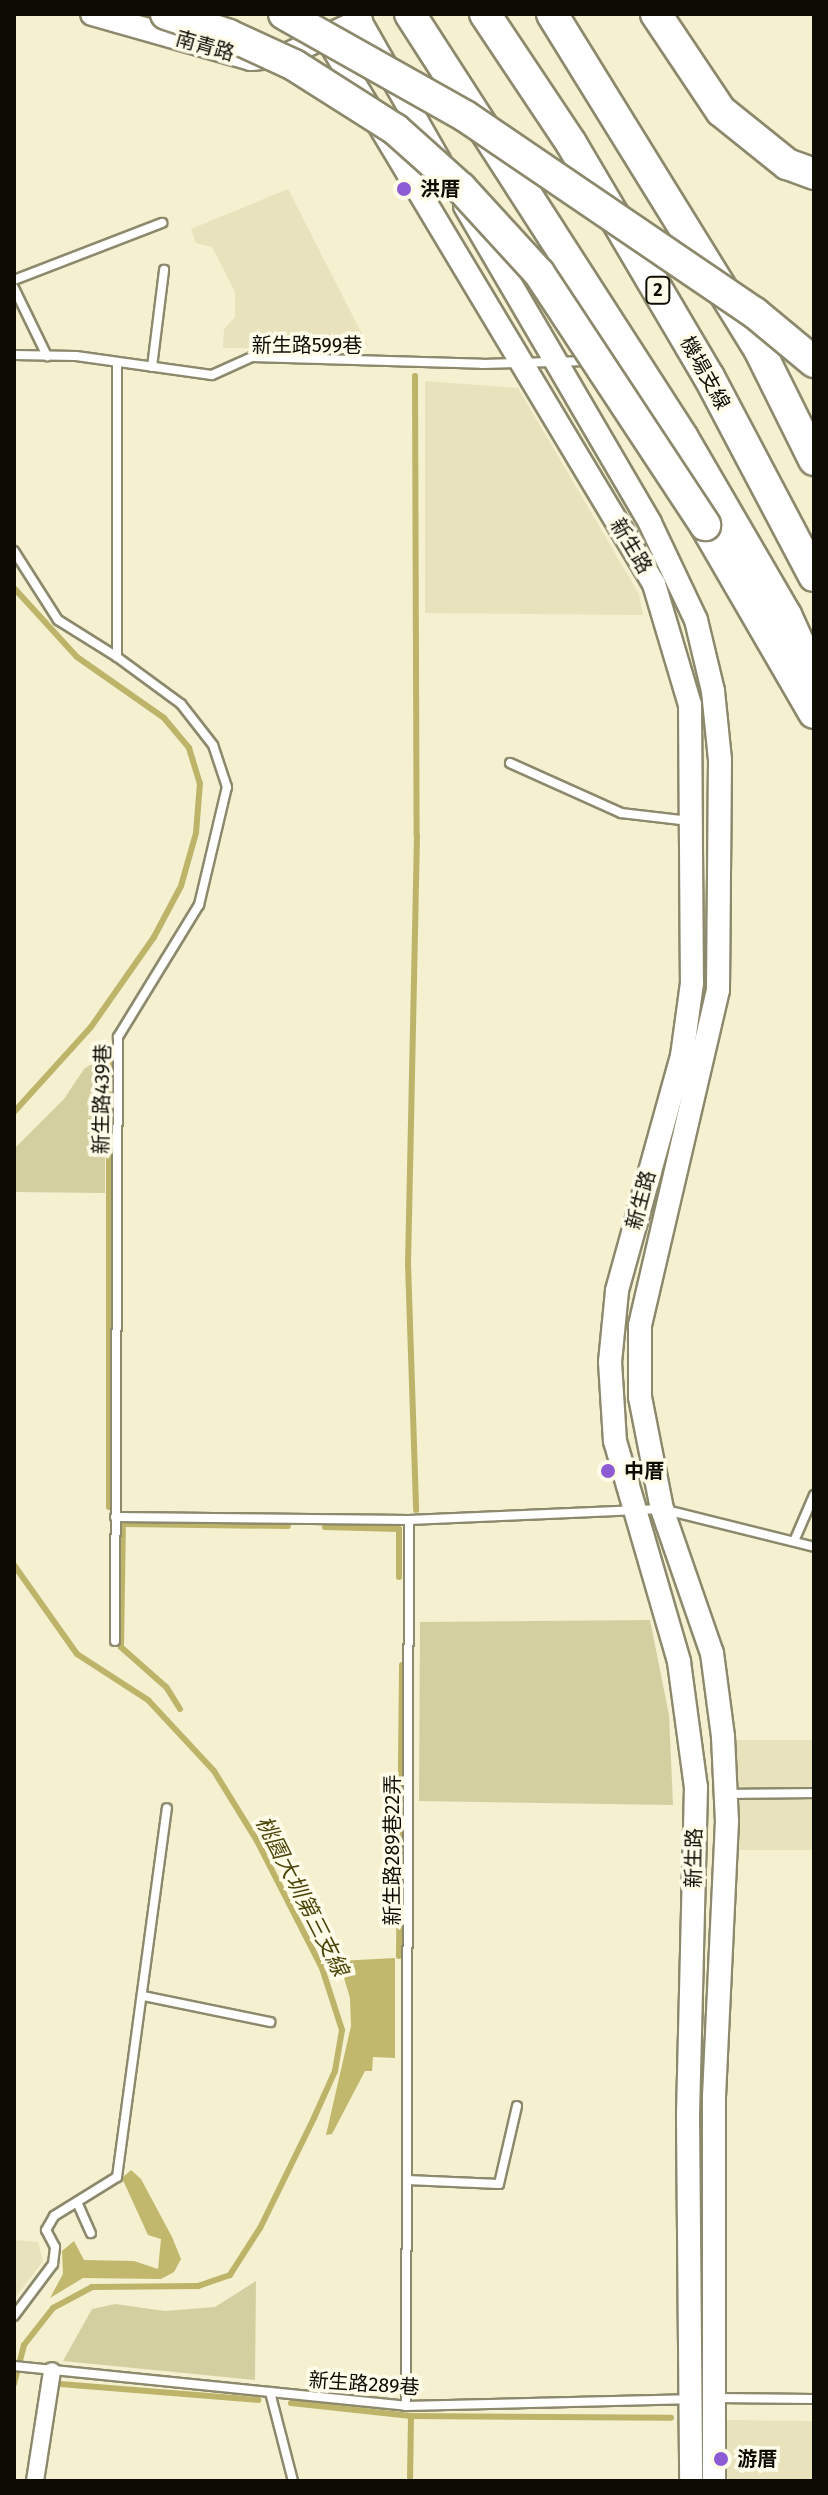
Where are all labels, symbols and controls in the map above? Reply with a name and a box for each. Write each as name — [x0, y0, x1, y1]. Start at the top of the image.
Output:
street label: 南青路 — [173, 26, 237, 66]
place label: 洪厝 — [420, 177, 460, 201]
marker: 洪厝 — [395, 180, 413, 198]
road number: 2 — [644, 276, 672, 304]
street label: 機場支線 — [675, 332, 735, 414]
street label: 新生路599巷 — [252, 333, 362, 357]
street label: 新生路 — [605, 514, 657, 578]
street label: 新生路439巷 — [89, 1044, 115, 1154]
street label: 新生路 — [622, 1168, 660, 1232]
place label: 中厝 — [624, 1459, 664, 1483]
marker: 中厝 — [599, 1462, 617, 1480]
street label: 新生路289巷22弄 — [380, 1775, 404, 1925]
water label: 桃園大圳第三支線 — [250, 1812, 354, 1980]
street label: 新生路 — [681, 1828, 707, 1888]
street label: 新生路289巷 — [308, 2368, 420, 2400]
place label: 游厝 — [737, 2447, 777, 2471]
marker: 游厝 — [712, 2450, 730, 2468]

